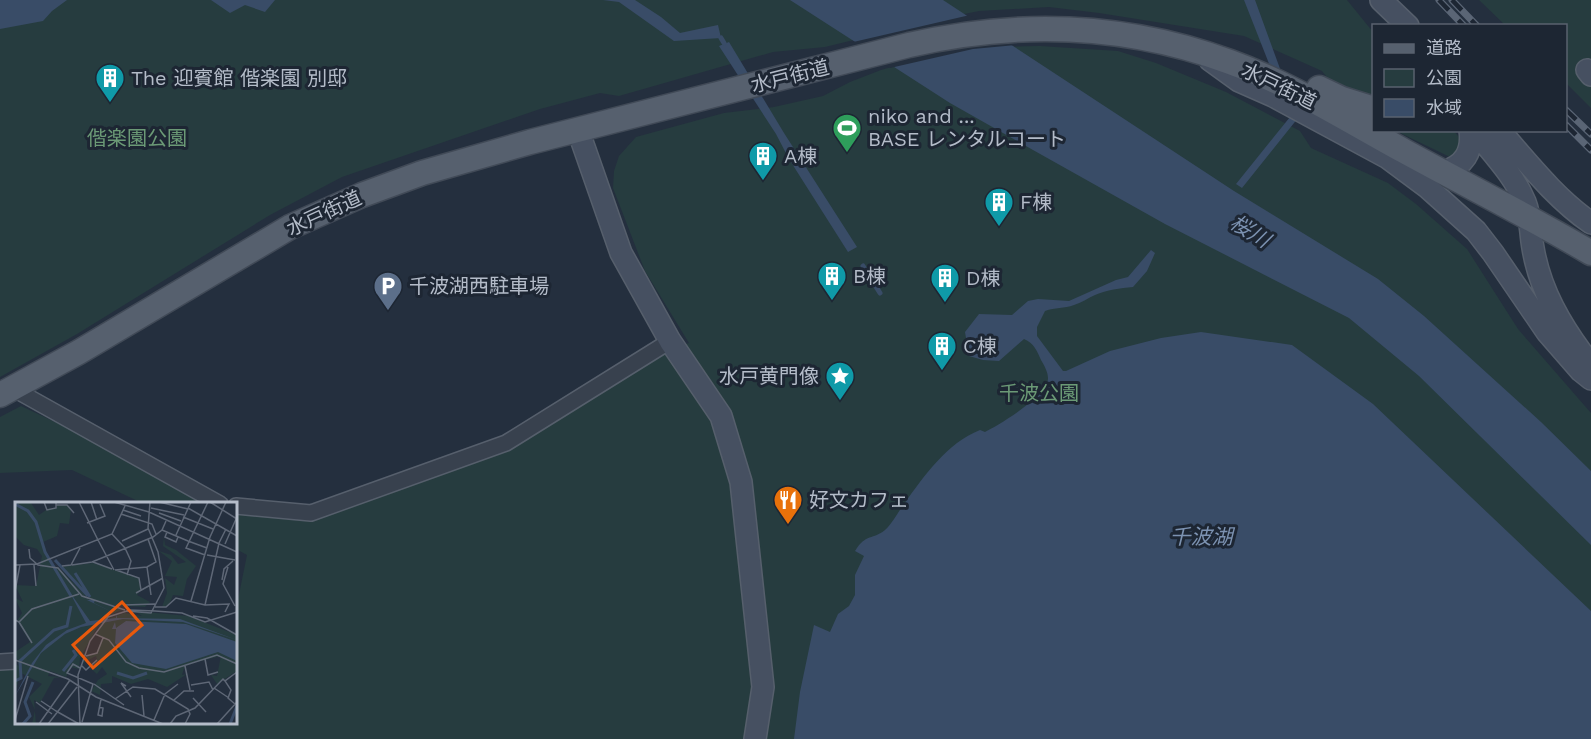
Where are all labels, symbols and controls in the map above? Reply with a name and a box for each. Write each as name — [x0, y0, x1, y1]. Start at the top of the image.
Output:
legend — [1372, 24, 1567, 132]
text: 道路 — [1426, 37, 1462, 58]
street label: 水戸街道 — [748, 55, 832, 97]
street label: 水戸街道 — [1238, 58, 1320, 114]
building icon: The 迎賓館 偕楽園 別邸 — [94, 62, 126, 104]
place label: The 迎賓館 偕楽園 別邸 — [131, 66, 347, 90]
text: 公園 — [1426, 67, 1462, 88]
text: 水域 — [1426, 97, 1462, 118]
place label: niko and ... BASE レンタルコート — [868, 104, 1066, 151]
sports icon: niko and ... BASE レンタルコート — [831, 112, 863, 154]
park label: 偕楽園公園 — [87, 126, 187, 150]
building icon: A棟 — [747, 140, 779, 182]
place label: A棟 — [784, 144, 817, 168]
street label: 水戸街道 — [283, 185, 365, 241]
building icon: F棟 — [983, 186, 1015, 228]
place label: F棟 — [1020, 190, 1052, 214]
water label: 桜川 — [1226, 209, 1276, 254]
building icon: B棟 — [816, 260, 848, 302]
building icon: D棟 — [929, 262, 961, 304]
place label: B棟 — [853, 264, 886, 288]
place label: D棟 — [966, 266, 1000, 290]
parking icon: 千波湖西駐車場 — [372, 270, 404, 312]
place label: 千波湖西駐車場 — [409, 274, 549, 298]
building icon: C棟 — [926, 330, 958, 372]
place label: C棟 — [963, 334, 997, 358]
place icon: 水戸黄門像 — [824, 360, 856, 402]
place label: 水戸黄門像 — [719, 364, 819, 388]
park label: 千波公園 — [999, 381, 1079, 405]
restaurant icon: 好文カフェ — [772, 484, 804, 526]
place label: 好文カフェ — [809, 488, 909, 512]
inset map — [15, 502, 237, 724]
water label: 千波湖 — [1170, 524, 1235, 549]

